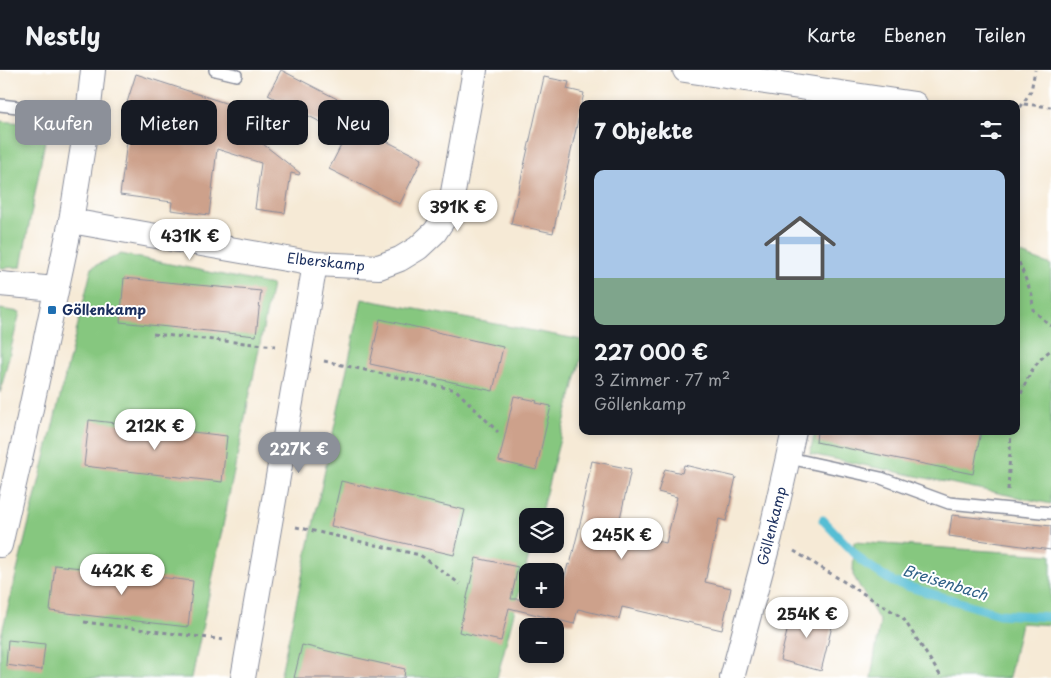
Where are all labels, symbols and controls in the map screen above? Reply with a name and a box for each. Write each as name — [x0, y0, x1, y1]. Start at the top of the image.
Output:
text: Nestly — [25, 17, 101, 53]
text: Karte — [807, 21, 856, 48]
text: Ebenen — [884, 21, 947, 48]
text: Teilen — [975, 21, 1026, 48]
chip: Kaufen — [15, 100, 111, 145]
chip: Mieten — [121, 100, 217, 145]
chip: Filter — [227, 100, 308, 145]
chip: Neu — [318, 100, 389, 145]
text: 7 Objekte — [594, 114, 693, 146]
icon: filters — [977, 116, 1005, 144]
pin: 391K € — [417, 190, 499, 232]
text: 391K € — [430, 194, 487, 218]
icon: home — [755, 203, 845, 293]
pin: 431K € — [149, 218, 231, 261]
text: 431K € — [161, 223, 219, 247]
street label: Elberskamp — [286, 247, 366, 276]
place label: Göllenkamp — [62, 299, 146, 320]
marker: Göllenkamp — [46, 304, 58, 316]
text: 227 000 € — [594, 335, 708, 367]
text: 3 Zimmer · 77 m² — [594, 367, 730, 391]
text: Göllenkamp — [594, 391, 686, 415]
pin: 212K € — [114, 408, 196, 451]
text: 212K € — [126, 413, 184, 437]
pin: 227K € — [258, 432, 340, 474]
text: 227K € — [269, 436, 329, 460]
street label: Göllenkamp — [752, 484, 791, 568]
map controls — [519, 508, 564, 663]
button: layers — [519, 508, 564, 553]
pin: 245K € — [581, 518, 663, 560]
text: 245K € — [592, 522, 652, 546]
pin: 442K € — [81, 554, 163, 596]
text: 442K € — [91, 558, 153, 582]
water label: Breisenbach — [900, 558, 991, 605]
button: + — [519, 563, 564, 608]
pin: 254K € — [766, 596, 848, 639]
text: 254K € — [776, 601, 838, 625]
button: − — [519, 618, 564, 663]

